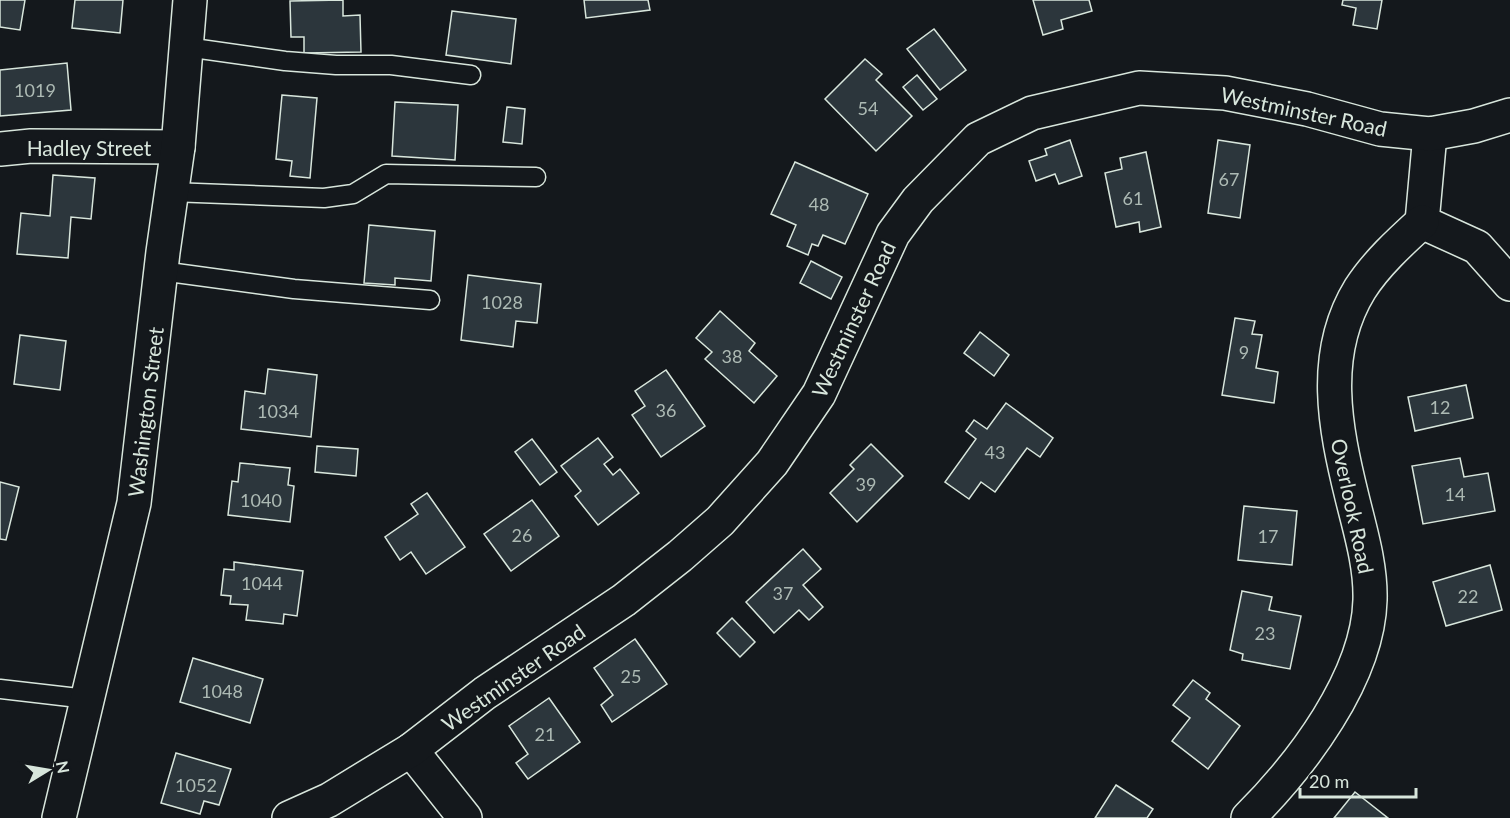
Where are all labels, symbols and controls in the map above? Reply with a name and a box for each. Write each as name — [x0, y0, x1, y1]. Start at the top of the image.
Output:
house number: 1019 — [14, 79, 56, 101]
street label: Westminster Road — [1219, 81, 1389, 141]
house number: 54 — [858, 97, 878, 119]
street label: Hadley Street — [27, 135, 152, 160]
house number: 67 — [1219, 168, 1239, 190]
house number: 61 — [1123, 187, 1143, 209]
house number: 48 — [809, 193, 829, 215]
street label: Westminster Road — [806, 237, 900, 401]
house number: 1028 — [481, 291, 523, 313]
street label: Washington Street — [122, 325, 168, 499]
house number: 9 — [1239, 341, 1249, 363]
house number: 38 — [722, 345, 742, 367]
house number: 12 — [1430, 396, 1450, 418]
house number: 36 — [656, 399, 676, 421]
house number: 1034 — [257, 400, 299, 422]
street label: Overlook Road — [1326, 436, 1380, 576]
house number: 43 — [985, 441, 1005, 463]
house number: 39 — [856, 473, 876, 495]
house number: 14 — [1445, 483, 1465, 505]
house number: 1040 — [240, 489, 282, 511]
house number: 26 — [512, 524, 532, 546]
house number: 17 — [1258, 525, 1278, 547]
house number: 1044 — [241, 572, 283, 594]
house number: 37 — [773, 582, 793, 604]
house number: 22 — [1458, 585, 1478, 607]
street label: Westminster Road — [437, 618, 589, 736]
house number: 23 — [1255, 622, 1275, 644]
house number: 25 — [621, 665, 641, 687]
house number: 1048 — [201, 680, 243, 702]
house number: 21 — [535, 723, 555, 745]
north arrow — [18, 740, 78, 800]
text: N — [53, 759, 74, 775]
scale bar — [1300, 761, 1416, 799]
text: 20 m — [1309, 770, 1349, 792]
house number: 1052 — [175, 774, 217, 796]

